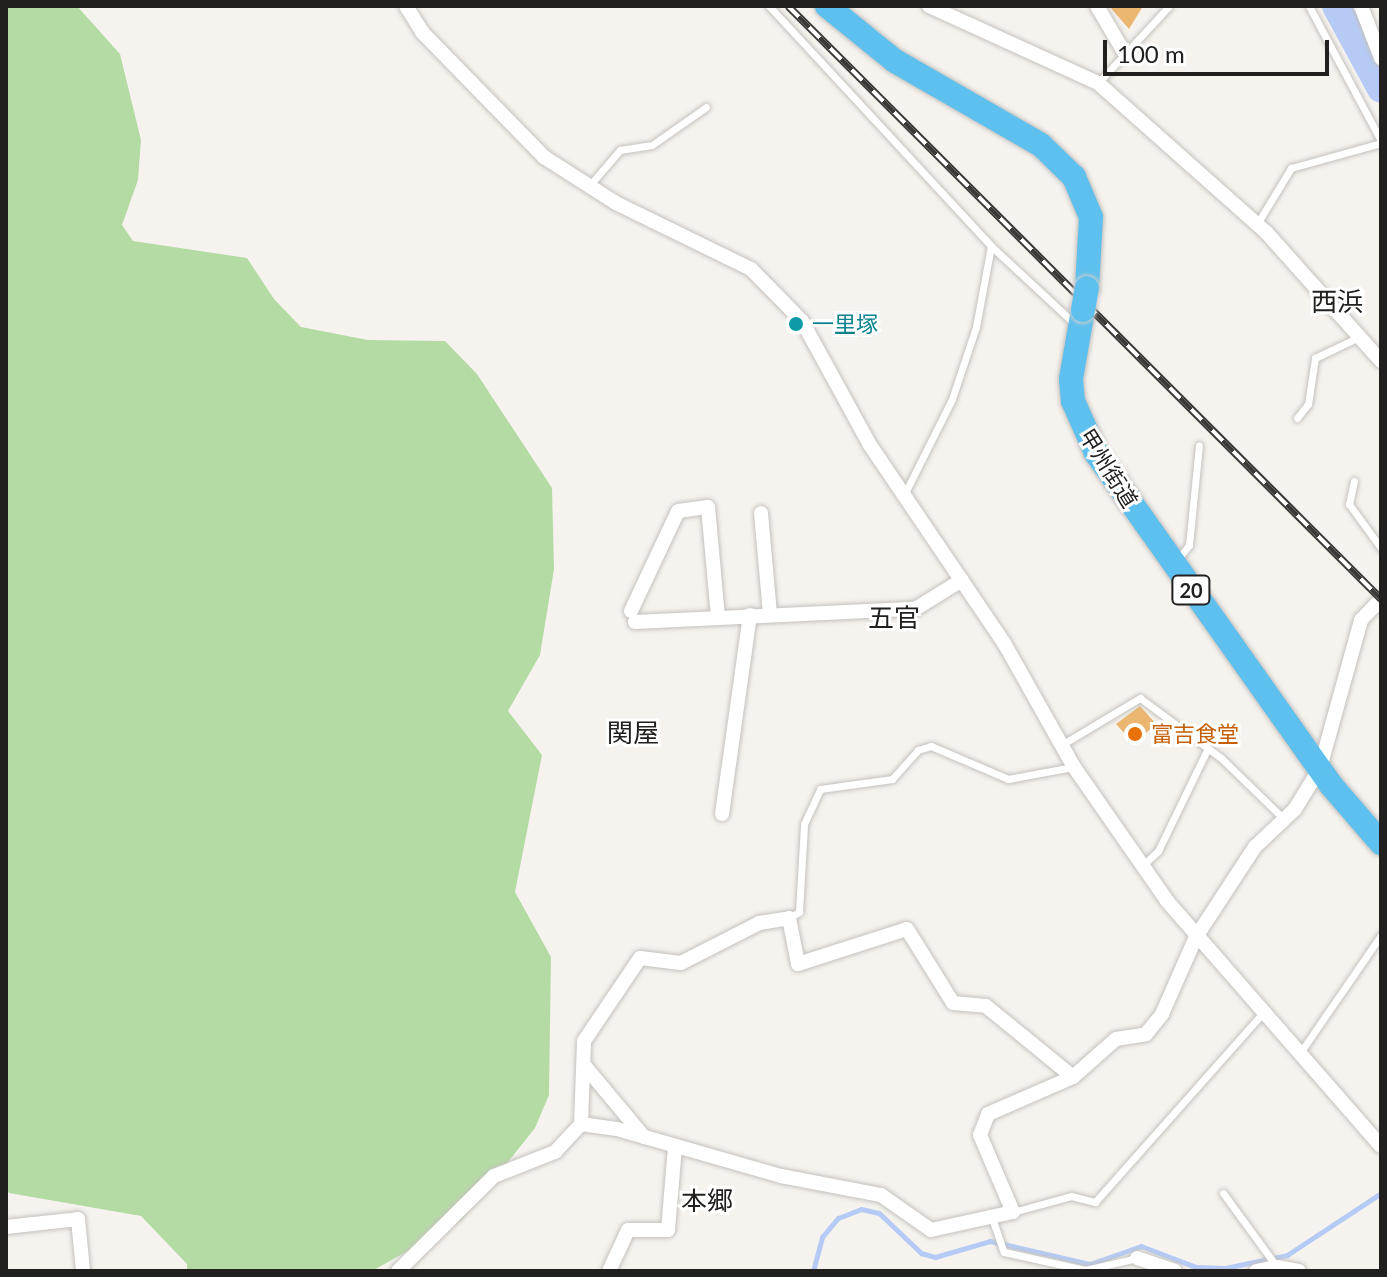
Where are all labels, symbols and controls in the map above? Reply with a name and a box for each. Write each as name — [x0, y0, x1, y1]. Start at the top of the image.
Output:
scale bar — [1107, 24, 1333, 74]
text: 100 m — [1117, 39, 1185, 68]
district label: 西浜 — [1311, 286, 1363, 318]
place label: 一里塚 — [812, 311, 878, 337]
marker: 一里塚 — [787, 315, 805, 333]
street label: 甲州街道 — [1074, 424, 1144, 512]
road number: 20 — [1171, 574, 1211, 606]
district label: 五官 — [868, 602, 920, 634]
district label: 関屋 — [607, 717, 659, 749]
place label: 富吉食堂 — [1151, 721, 1239, 747]
marker: 富吉食堂 — [1126, 725, 1144, 743]
district label: 本郷 — [681, 1185, 733, 1217]

